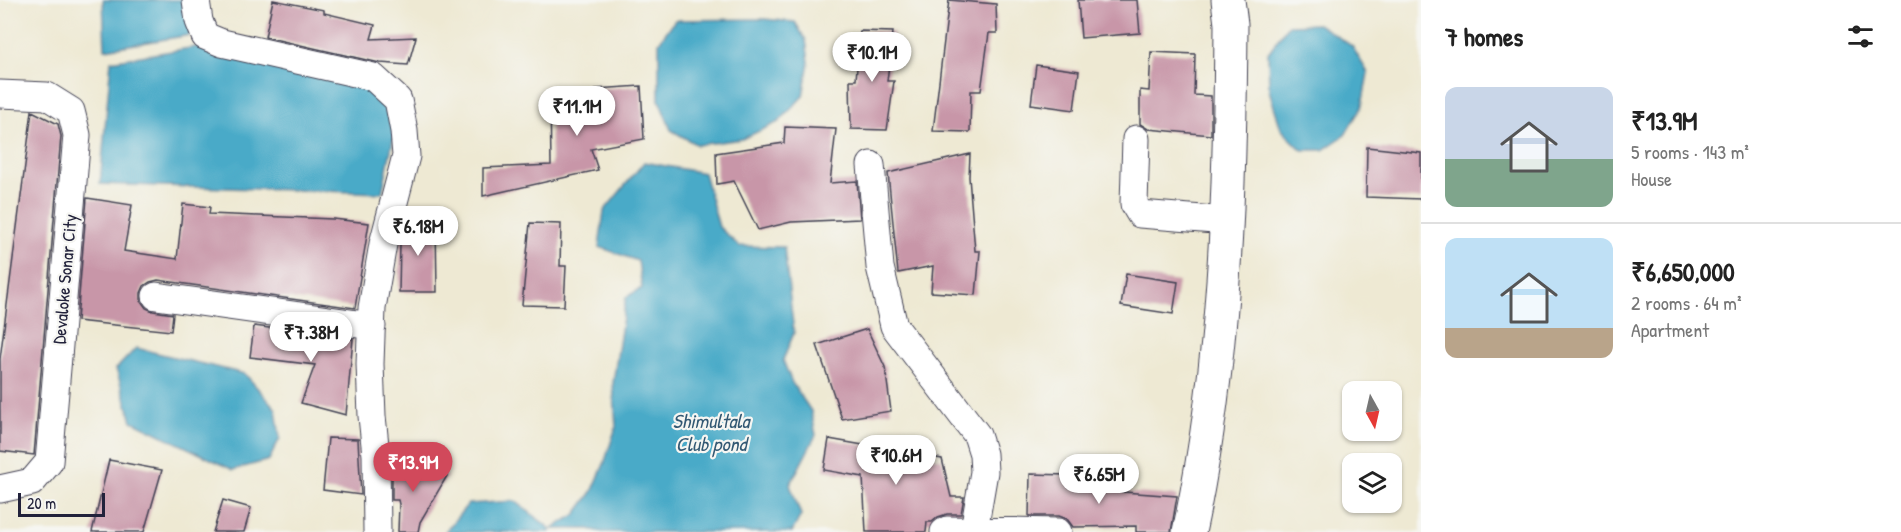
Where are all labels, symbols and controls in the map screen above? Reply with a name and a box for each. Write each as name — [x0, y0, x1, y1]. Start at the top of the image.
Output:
text: 7 homes — [1445, 19, 1523, 54]
icon: filters — [1844, 20, 1877, 53]
pin: ₹10.1M — [823, 32, 921, 83]
text: ₹10.1M — [846, 38, 898, 65]
pin: ₹11.1M — [528, 86, 626, 137]
text: ₹11.1M — [552, 92, 602, 119]
text: ₹13.9M — [1631, 103, 1698, 138]
icon: home — [1493, 111, 1565, 183]
text: 5 rooms · 143 m² — [1631, 138, 1749, 165]
text: House — [1631, 165, 1672, 192]
pin: ₹6.18M — [369, 206, 467, 257]
text: ₹6.18M — [392, 212, 444, 239]
street label: Devaloke Sonar City — [46, 213, 83, 345]
text: ₹6,650,000 — [1631, 254, 1735, 289]
icon: home — [1493, 262, 1565, 334]
text: 2 rooms · 64 m² — [1631, 289, 1742, 316]
pin: ₹7.38M — [262, 312, 360, 363]
text: Apartment — [1631, 316, 1709, 343]
text: ₹7.38M — [283, 318, 339, 345]
north arrow — [1342, 381, 1402, 441]
map controls — [1342, 381, 1402, 513]
water label: Shimultala Club pond — [673, 407, 752, 458]
pin: ₹10.6M — [847, 435, 945, 486]
text: ₹10.6M — [870, 441, 922, 468]
pin: ₹13.9M — [364, 442, 462, 493]
text: ₹13.9M — [387, 448, 439, 475]
button: layers — [1342, 453, 1402, 513]
pin: ₹6.65M — [1050, 454, 1148, 505]
text: ₹6.65M — [1073, 460, 1125, 487]
scale bar — [18, 490, 105, 518]
text: 20 m — [27, 492, 56, 514]

